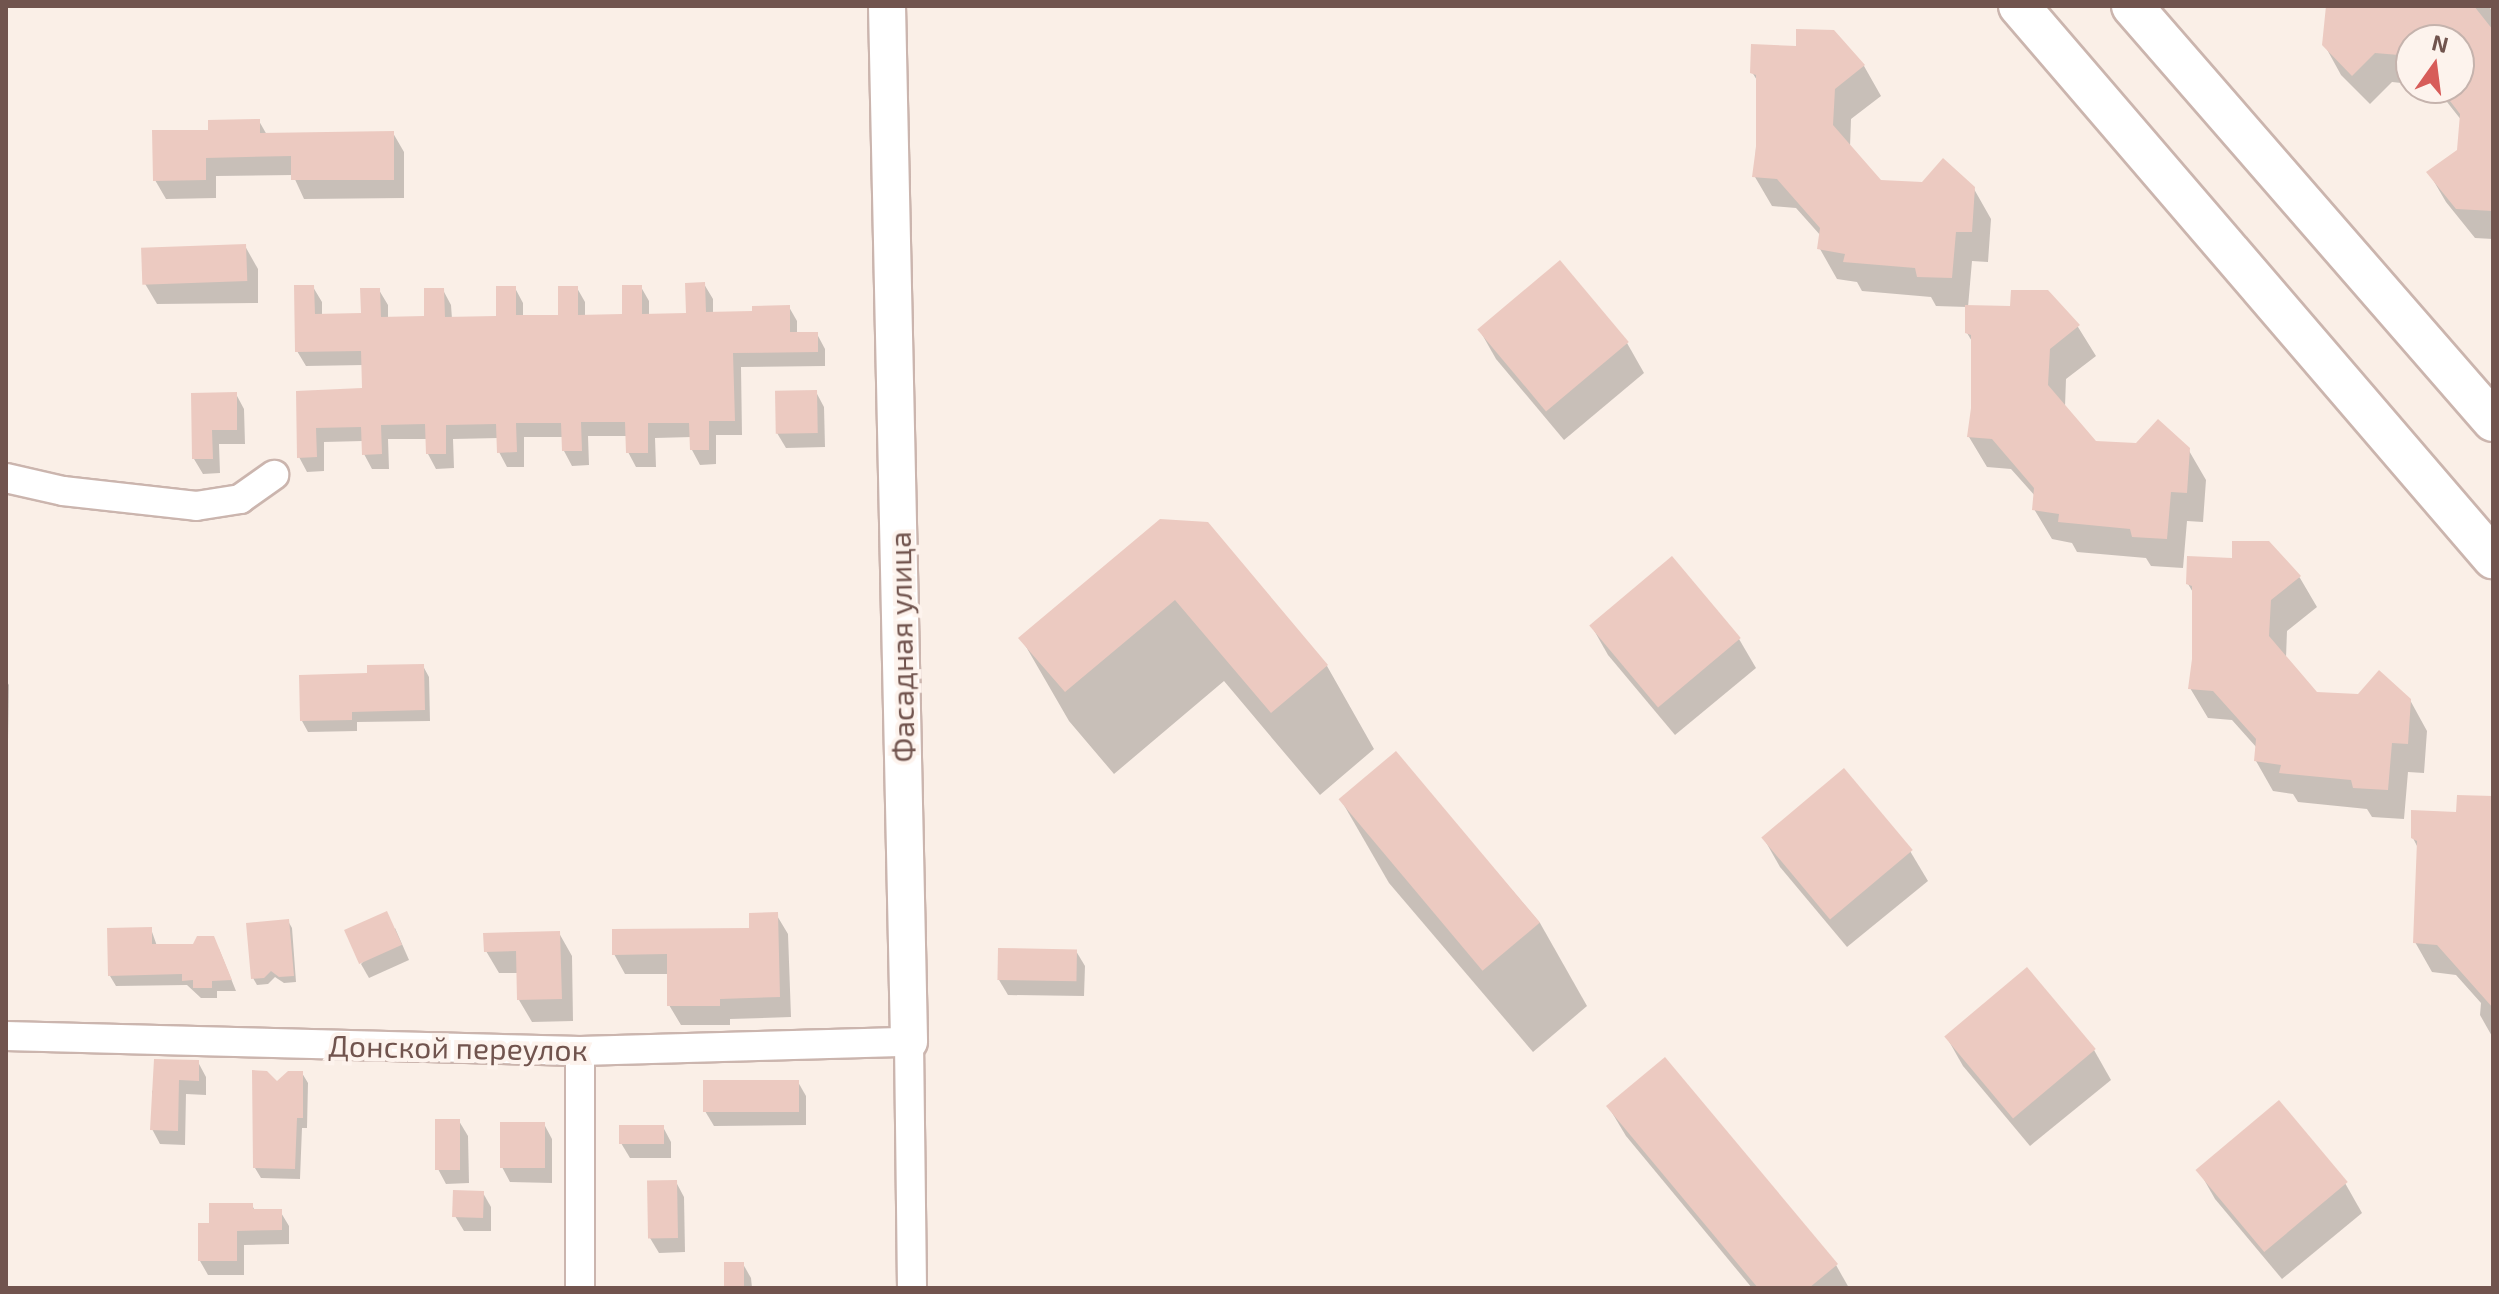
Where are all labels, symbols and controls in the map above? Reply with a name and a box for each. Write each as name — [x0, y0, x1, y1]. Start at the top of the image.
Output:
north arrow — [2395, 24, 2475, 104]
text: N — [2429, 28, 2451, 57]
street label: Фасадная улица — [881, 531, 921, 763]
street label: Донской переулок — [328, 1027, 588, 1067]

